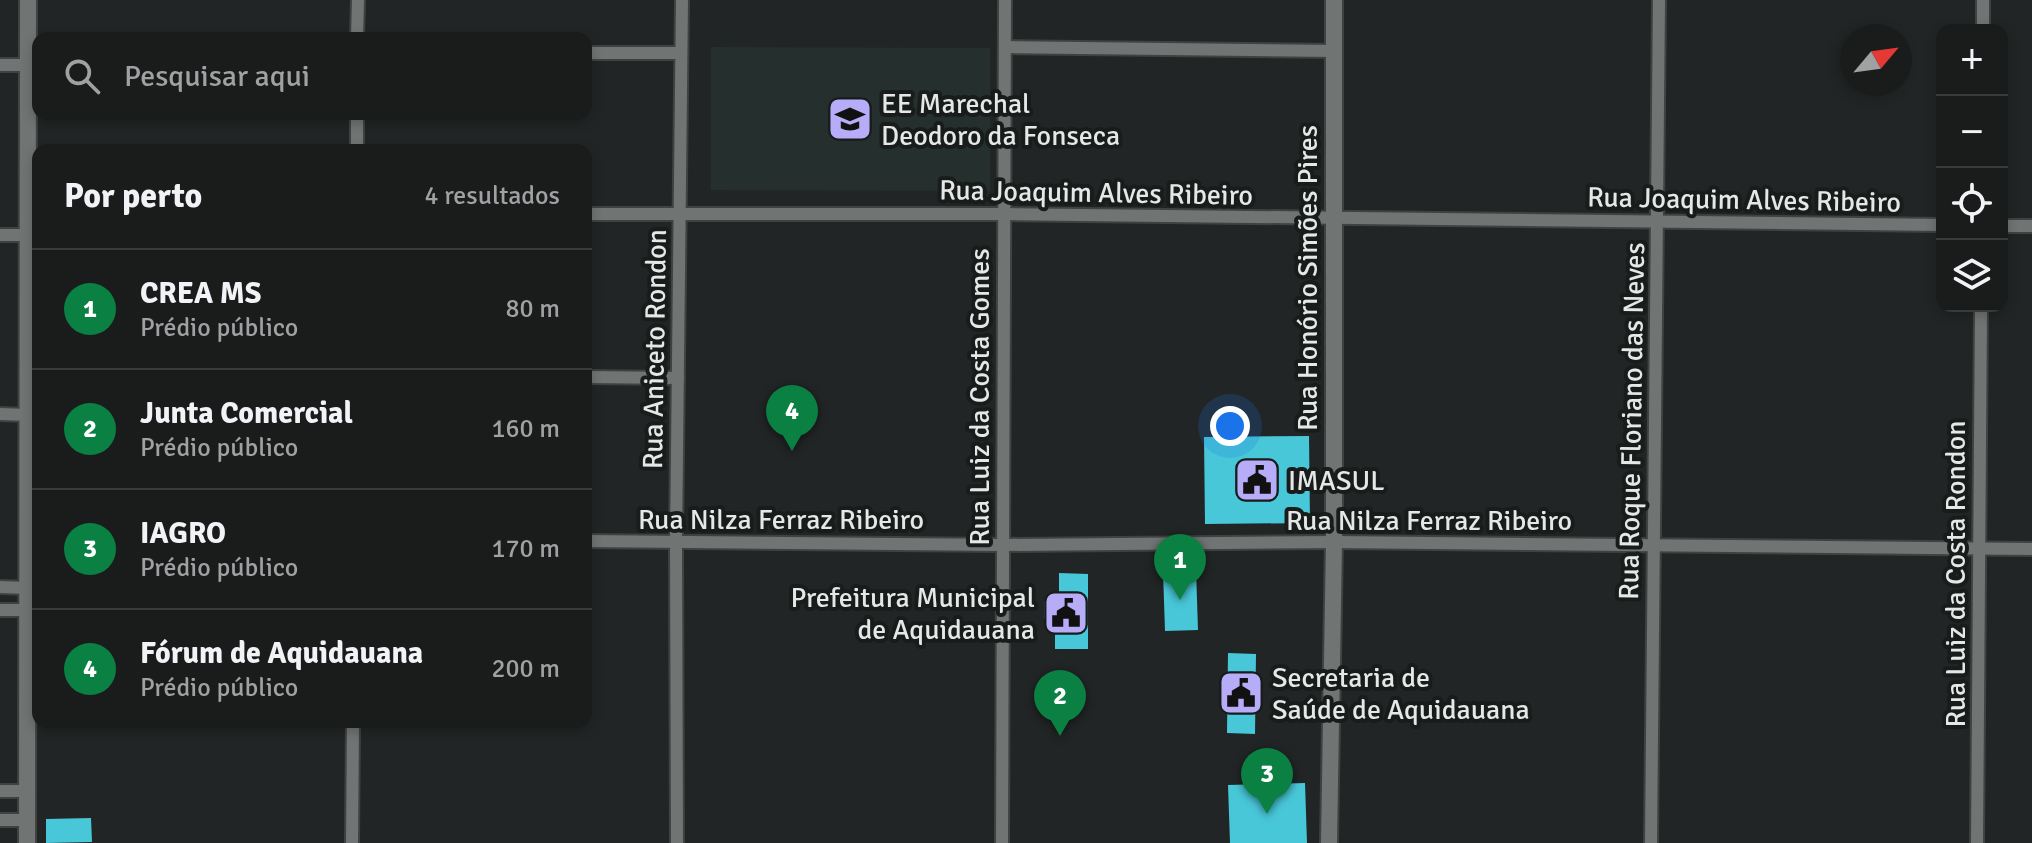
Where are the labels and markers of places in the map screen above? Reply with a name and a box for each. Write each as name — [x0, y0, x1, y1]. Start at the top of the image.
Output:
place label: EE Marechal Deodoro da Fonseca — [881, 87, 1120, 153]
school or university icon: EE Marechal Deodoro da Fonseca — [826, 95, 874, 143]
pin: 4 — [766, 385, 818, 451]
public building icon: IMASUL — [1233, 456, 1281, 504]
place label: IMASUL — [1288, 464, 1385, 498]
pin: 1 — [1154, 534, 1206, 600]
place label: Prefeitura Municipal de Aquidauana — [791, 581, 1035, 647]
public building icon: Prefeitura Municipal de Aquidauana — [1042, 589, 1090, 637]
place label: Secretaria de Saúde de Aquidauana — [1272, 661, 1530, 727]
public building icon: Secretaria de Saúde de Aquidauana — [1217, 669, 1265, 717]
pin: 2 — [1034, 670, 1086, 736]
pin: 3 — [1241, 748, 1293, 814]

